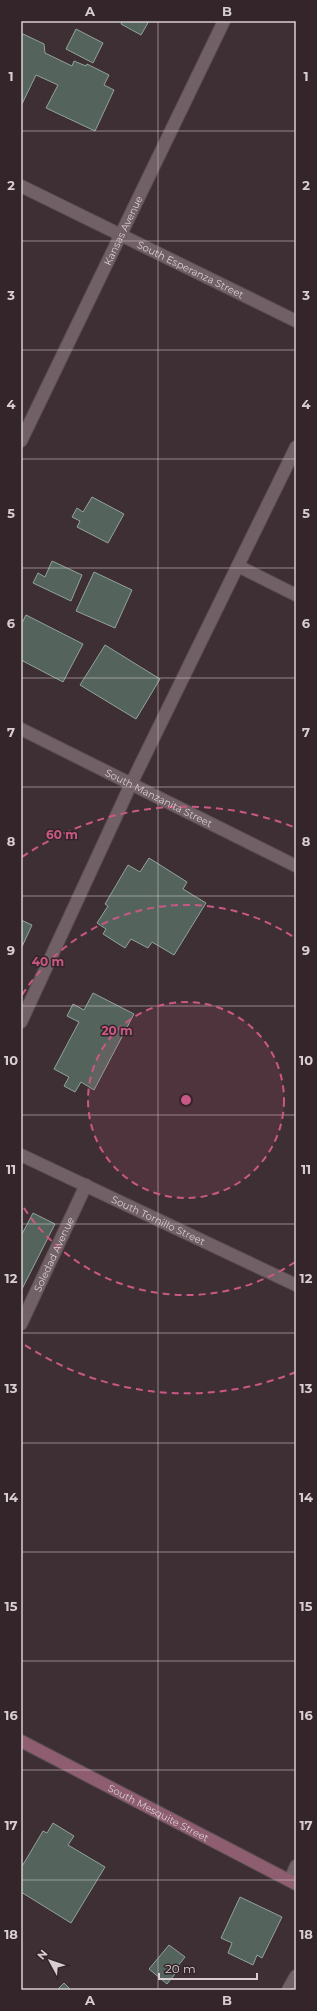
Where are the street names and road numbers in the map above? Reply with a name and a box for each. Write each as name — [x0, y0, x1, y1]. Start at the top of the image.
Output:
street label: Kansas Avenue — [100, 193, 145, 267]
street label: South Esperanza Street — [135, 238, 246, 301]
street label: South Manzanita Street — [103, 766, 215, 830]
street label: South Tornillo Street — [109, 1192, 207, 1248]
street label: Soledad Avenue — [31, 1215, 77, 1294]
street label: South Mesquite Street — [106, 1781, 211, 1844]

